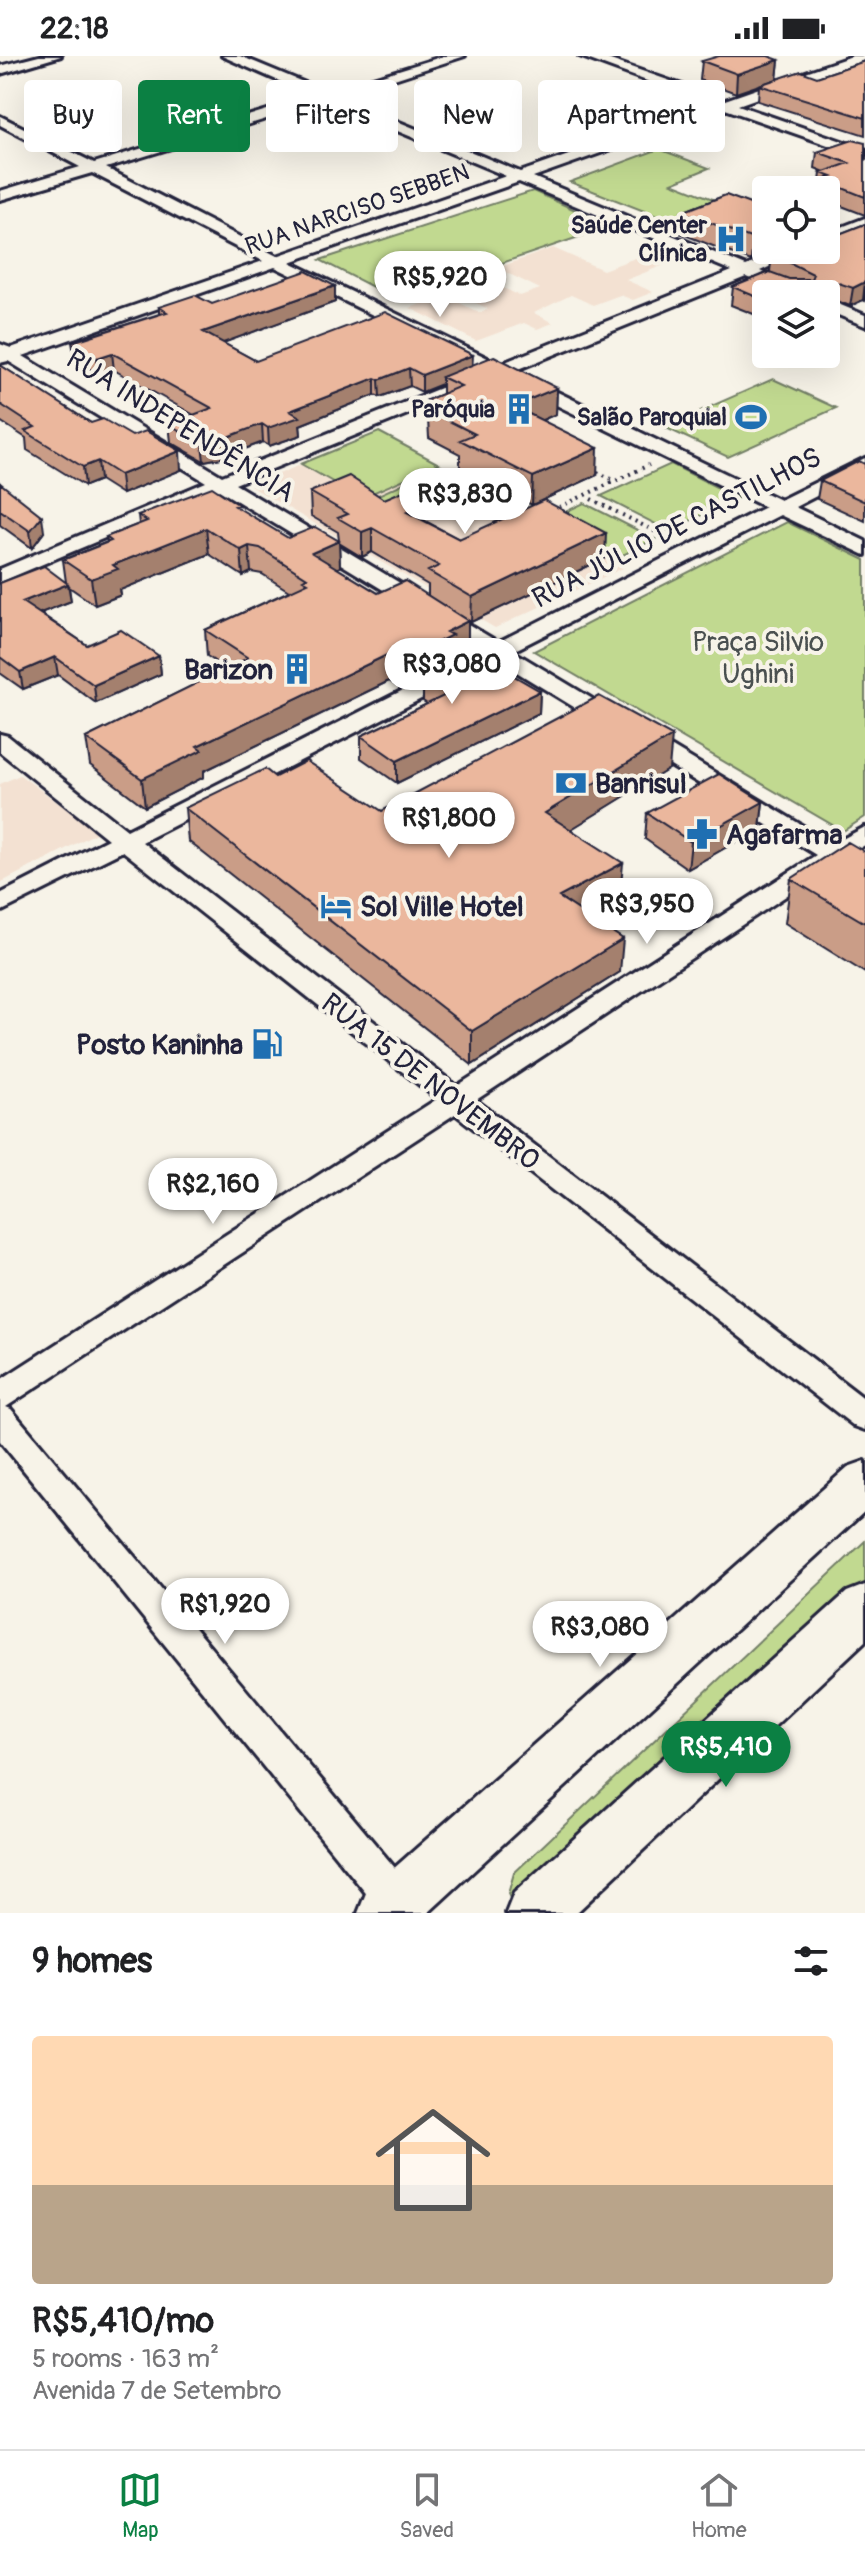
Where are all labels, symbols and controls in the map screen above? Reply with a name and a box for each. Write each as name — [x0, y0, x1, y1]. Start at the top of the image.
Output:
text: 22:18 — [40, 10, 108, 47]
chip: Buy — [24, 80, 122, 152]
chip: Rent — [138, 80, 250, 152]
chip: Filters — [266, 80, 398, 152]
chip: New — [414, 80, 522, 152]
chip: Apartment — [538, 80, 725, 152]
street label: RUA NARCISO SEBBEN — [241, 157, 473, 261]
map controls — [752, 176, 840, 368]
button: locate — [752, 176, 840, 264]
place label: Saúde Center Clínica — [571, 211, 707, 268]
hospital icon: Saúde Center Clínica — [714, 222, 748, 256]
pin: R$5,920 — [366, 251, 514, 319]
text: R$5,920 — [392, 261, 488, 293]
button: layers — [752, 280, 840, 368]
street label: RUA INDEPENDÊNCIA — [59, 342, 301, 511]
building icon: Paróquia — [502, 392, 536, 426]
place label: Paróquia — [411, 395, 495, 424]
sports icon: Salão Paroquial — [734, 400, 768, 434]
place label: Salão Paroquial — [577, 403, 727, 432]
street label: RUA JÚLIO DE CASTILHOS — [526, 440, 827, 616]
pin: R$3,830 — [391, 468, 539, 536]
text: R$3,830 — [417, 478, 513, 510]
park label: Praça Silvio Ughini — [692, 625, 824, 692]
pin: R$3,080 — [378, 638, 526, 706]
text: R$3,080 — [403, 648, 501, 680]
building icon: Barizon — [280, 652, 314, 686]
place label: Barizon — [184, 653, 273, 688]
bank icon: Banrisul — [554, 766, 588, 800]
place label: Banrisul — [595, 767, 687, 802]
pin: R$1,800 — [375, 792, 523, 860]
text: R$1,800 — [402, 802, 496, 834]
pharmacy icon: Agafarma — [685, 817, 719, 851]
place label: Agafarma — [726, 818, 842, 853]
pin: R$3,950 — [573, 878, 721, 946]
text: R$3,950 — [599, 888, 695, 920]
hotel icon: Sol Ville Hotel — [319, 889, 353, 923]
place label: Sol Ville Hotel — [360, 890, 524, 925]
street label: RUA 15 DE NOVEMBRO — [314, 986, 546, 1178]
fuel station icon: Posto Kaninha — [250, 1027, 284, 1061]
place label: Posto Kaninha — [76, 1028, 243, 1063]
pin: R$2,160 — [139, 1158, 287, 1226]
text: R$2,160 — [166, 1168, 260, 1200]
pin: R$1,920 — [151, 1578, 299, 1646]
text: R$1,920 — [179, 1588, 271, 1620]
pin: R$3,080 — [526, 1601, 674, 1669]
text: R$3,080 — [551, 1611, 649, 1643]
pin: R$5,410 — [652, 1721, 800, 1789]
text: R$5,410 — [680, 1731, 772, 1763]
icon: filters — [789, 1939, 833, 1983]
text: 9 homes — [32, 1940, 152, 1983]
icon: home — [361, 2088, 505, 2232]
text: R$5,410/mo — [32, 2300, 214, 2343]
text: 5 rooms · 163 m² — [32, 2343, 219, 2375]
text: Avenida 7 de Setembro — [32, 2375, 282, 2407]
tab: Map — [118, 2468, 162, 2544]
tab: Saved — [399, 2468, 454, 2544]
tab: Home — [691, 2468, 746, 2544]

